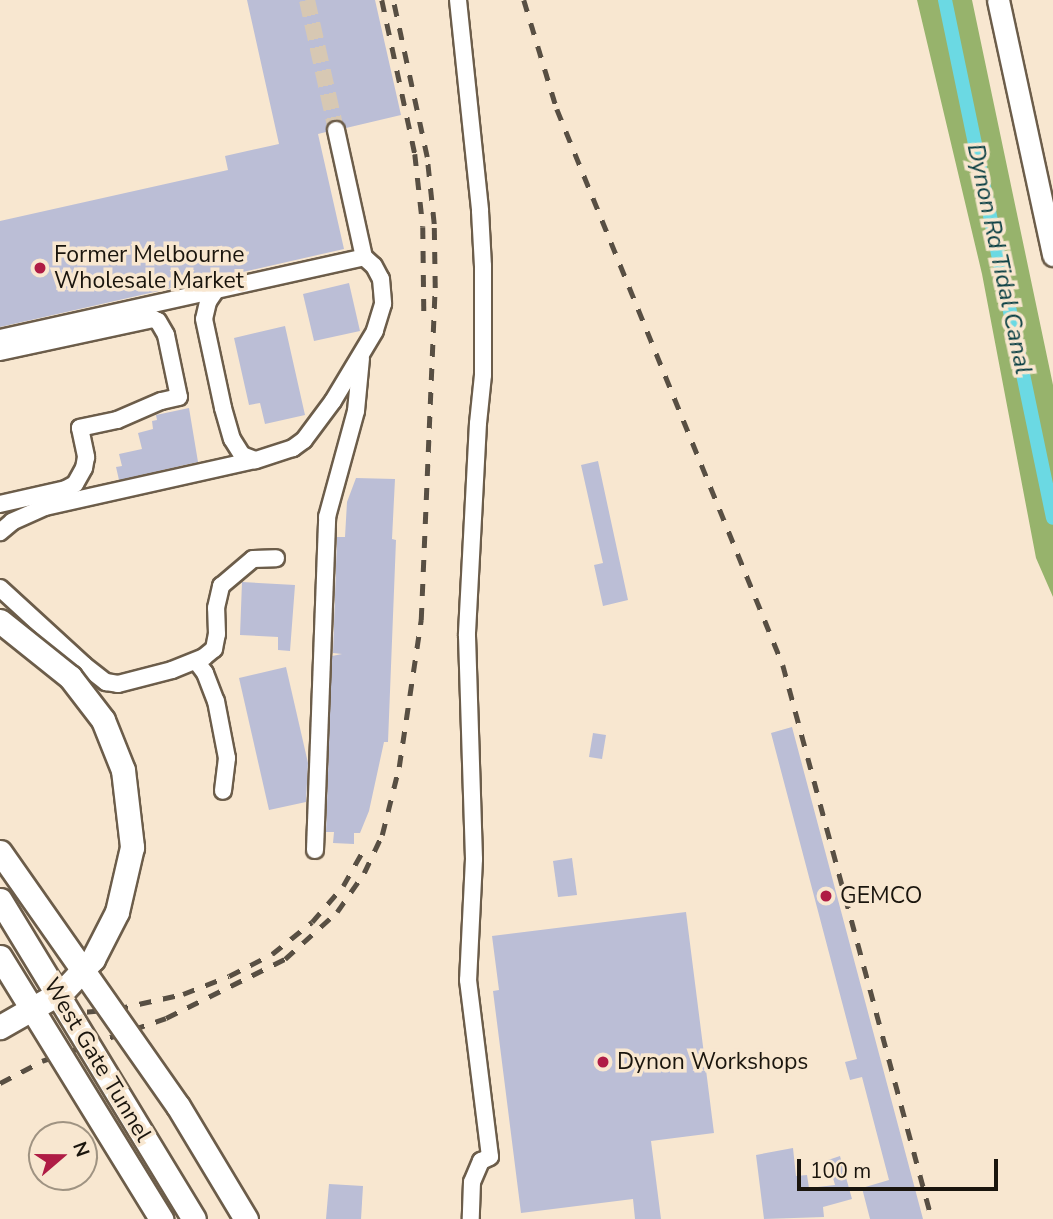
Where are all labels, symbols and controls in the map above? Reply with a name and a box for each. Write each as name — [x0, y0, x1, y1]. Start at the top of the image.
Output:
water label: Dynon Rd Tidal Canal — [961, 141, 1037, 377]
place label: Former Melbourne Wholesale Market — [54, 241, 245, 295]
marker: Former Melbourne Wholesale Market — [32, 260, 48, 276]
place label: GEMCO — [840, 882, 922, 910]
marker: GEMCO — [818, 888, 834, 904]
street label: West Gate Tunnel — [37, 973, 157, 1147]
place label: Dynon Workshops — [617, 1048, 808, 1076]
marker: Dynon Workshops — [595, 1054, 611, 1070]
north arrow — [28, 1121, 98, 1191]
text: N — [66, 1138, 96, 1161]
scale bar — [801, 1146, 1002, 1190]
text: 100 m — [810, 1157, 871, 1185]

